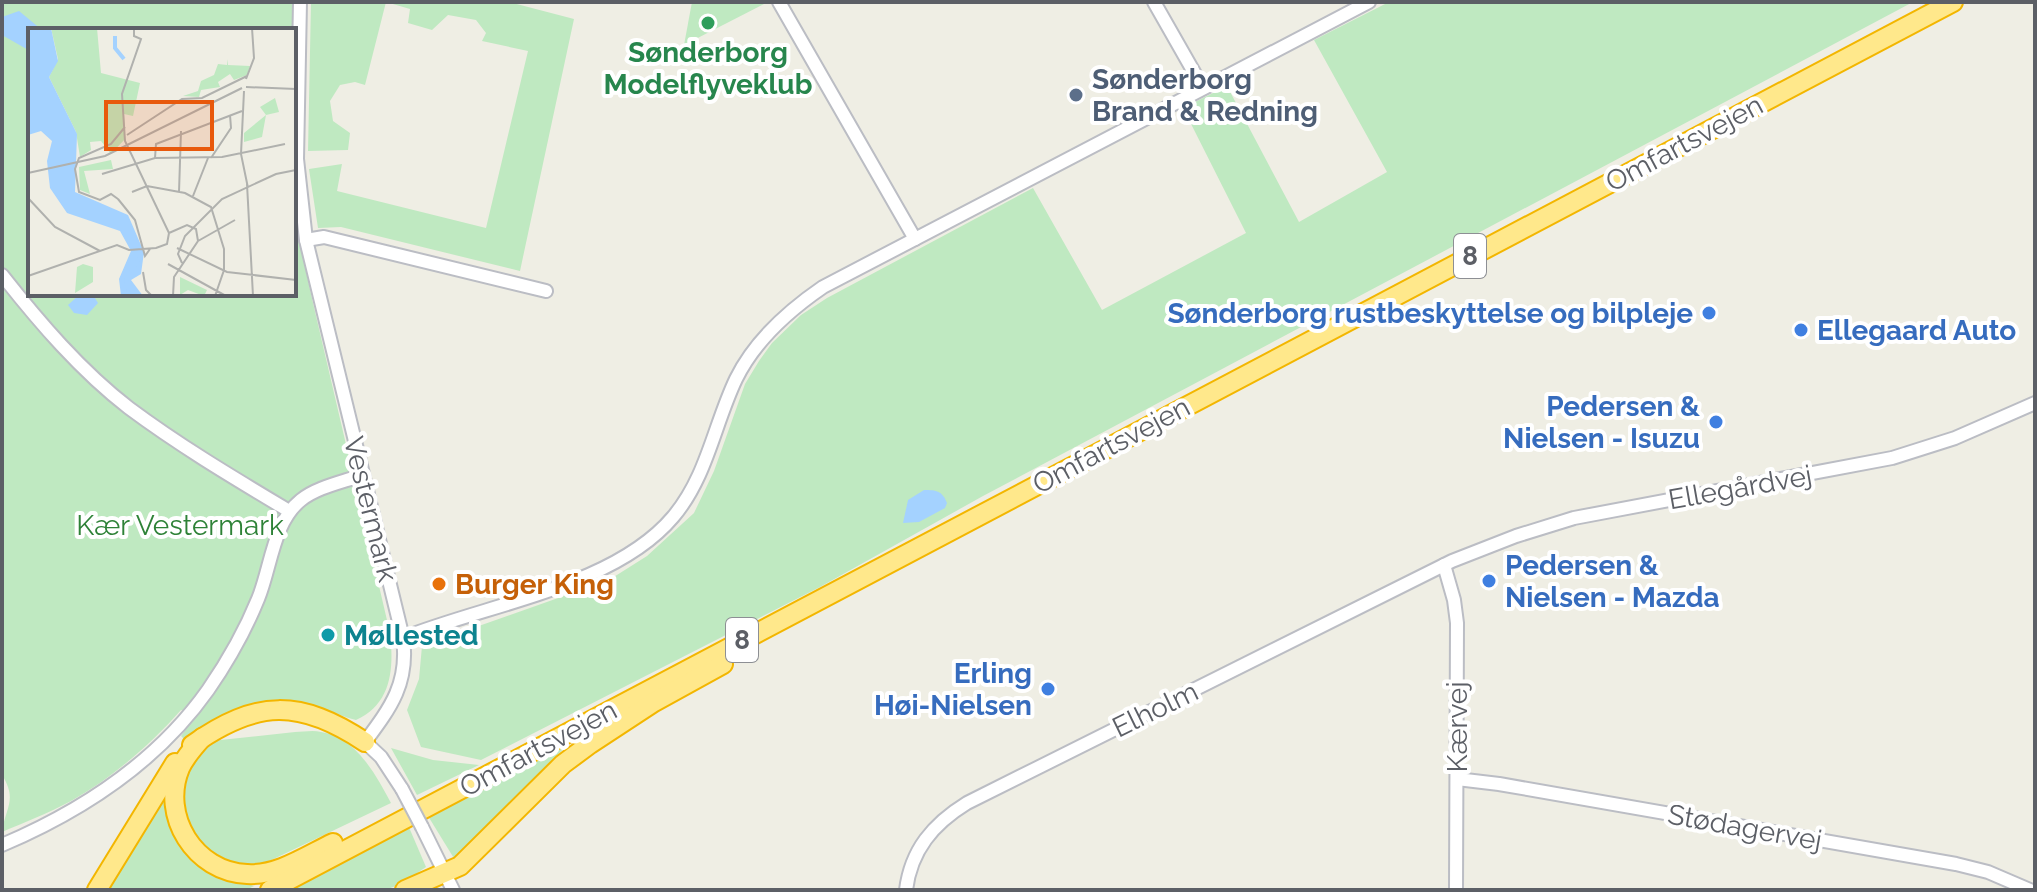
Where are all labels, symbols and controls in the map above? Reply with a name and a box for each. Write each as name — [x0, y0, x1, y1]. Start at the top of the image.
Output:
marker: Sønderborg Modelflyveklub — [699, 14, 717, 32]
inset map — [28, 28, 296, 296]
place label: Sønderborg Modelflyveklub — [604, 36, 812, 101]
place label: Sønderborg Brand & Redning — [1092, 63, 1318, 128]
marker: Sønderborg Brand & Redning — [1067, 86, 1085, 104]
street label: Omfartsvejen — [1600, 88, 1768, 199]
road number: 8 — [1454, 234, 1486, 278]
place label: Sønderborg rustbeskyttelse og bilpleje — [1167, 297, 1693, 330]
marker: Sønderborg rustbeskyttelse og bilpleje — [1700, 304, 1718, 322]
place label: Ellegaard Auto — [1817, 314, 2016, 347]
marker: Ellegaard Auto — [1792, 321, 1810, 339]
street label: Omfartsvejen — [1027, 390, 1195, 501]
place label: Pedersen & Nielsen - Isuzu — [1503, 390, 1700, 455]
marker: Pedersen & Nielsen - Isuzu — [1707, 413, 1725, 431]
street label: Vestermark — [337, 433, 404, 585]
street label: Ellegårdvej — [1666, 459, 1814, 516]
park label: Kær Vestermark — [76, 509, 284, 542]
place label: Pedersen & Nielsen - Mazda — [1505, 549, 1720, 614]
place label: Burger King — [455, 568, 614, 601]
marker: Pedersen & Nielsen - Mazda — [1480, 572, 1498, 590]
marker: Burger King — [430, 575, 448, 593]
road number: 8 — [726, 618, 758, 662]
place label: Møllested — [344, 619, 479, 652]
marker: Møllested — [319, 626, 337, 644]
place label: Erling Høi-Nielsen — [874, 657, 1032, 722]
street label: Elholm — [1107, 675, 1203, 744]
marker: Erling Høi-Nielsen — [1039, 680, 1057, 698]
street label: Kærvej — [1441, 681, 1474, 773]
street label: Omfartsvejen — [454, 693, 622, 804]
street label: Stødagervej — [1665, 798, 1825, 857]

